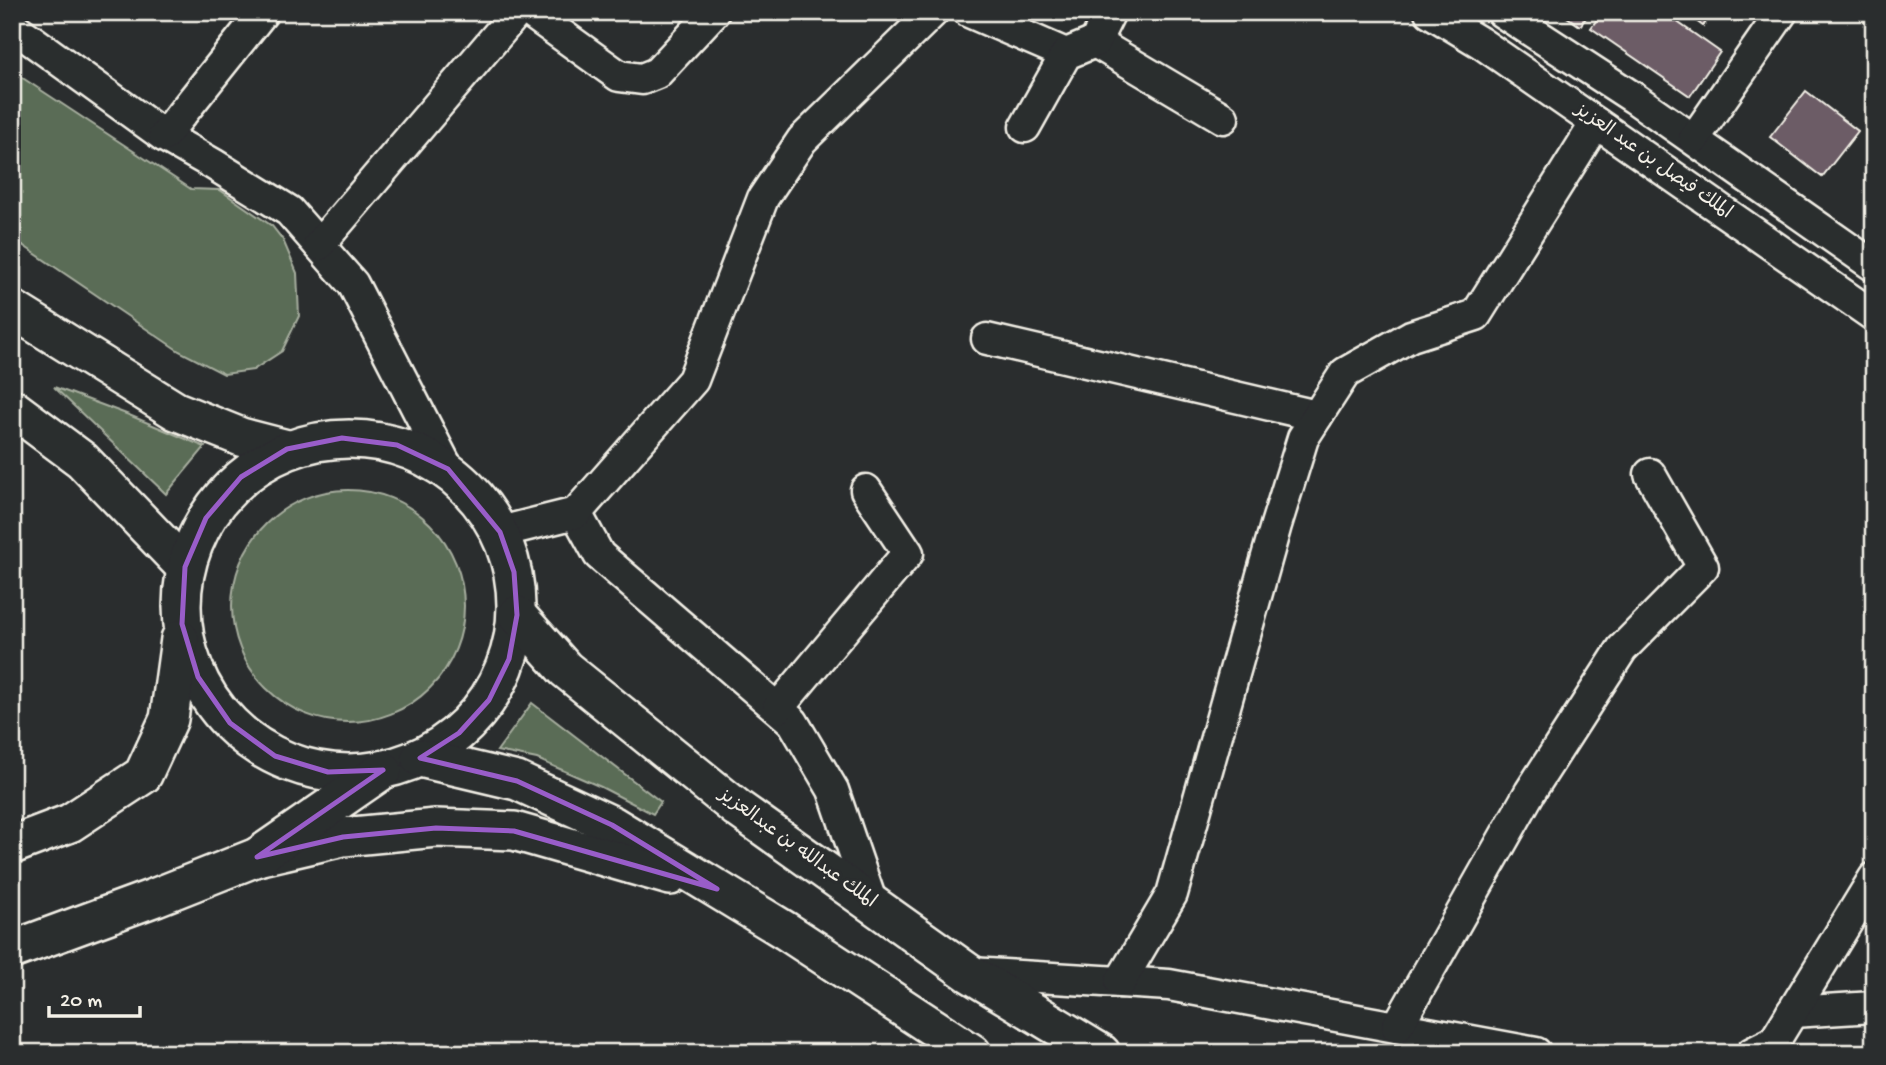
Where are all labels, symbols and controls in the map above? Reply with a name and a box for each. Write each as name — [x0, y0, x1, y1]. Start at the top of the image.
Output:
street label: الملك فيصل بن عبد العزيز — [1568, 98, 1736, 225]
street label: الملك عبدالله بن عبدالعزيز — [712, 783, 880, 914]
scale bar — [49, 974, 140, 1018]
text: 20 m — [60, 990, 102, 1015]

